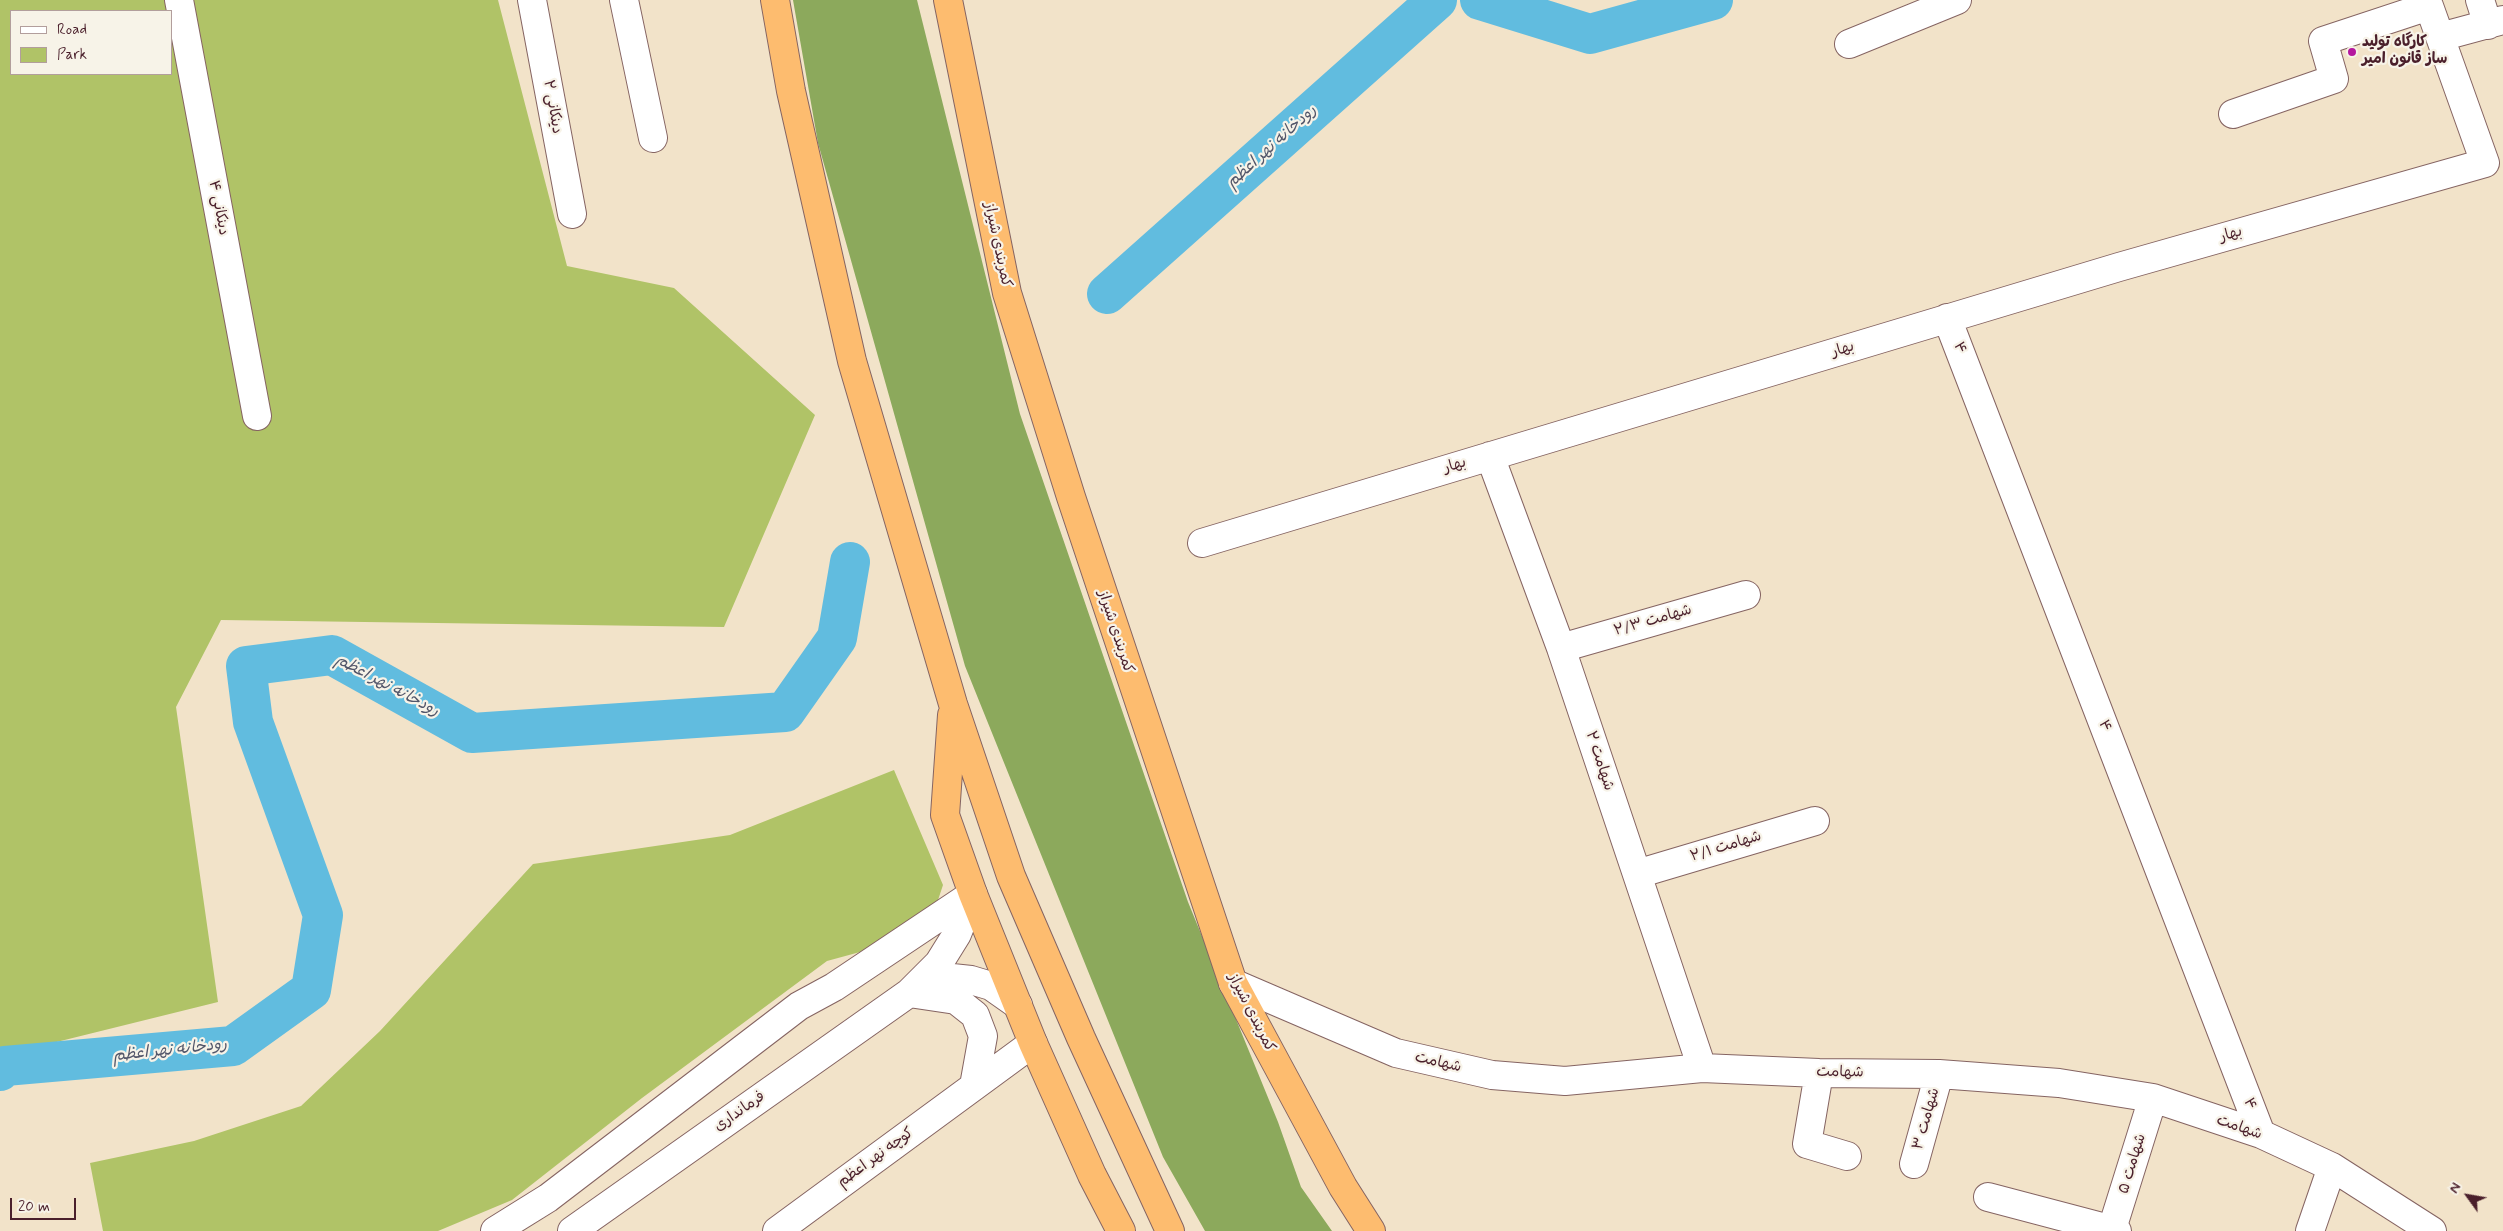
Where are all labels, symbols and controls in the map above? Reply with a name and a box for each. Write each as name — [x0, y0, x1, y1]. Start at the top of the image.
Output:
legend — [10, 10, 172, 75]
text: Road — [57, 20, 87, 40]
place label: کارگاه تولید ساز قانون امیر — [2362, 34, 2447, 69]
text: Park — [57, 45, 87, 65]
marker: کارگاه تولید ساز قانون امیر — [2346, 46, 2358, 58]
street label: ۲ دینکانی — [538, 79, 566, 135]
water label: رودخانه نهر اعظم — [1223, 102, 1321, 192]
street label: ۴ دینکانی — [204, 179, 232, 237]
street label: کمربندی شیراز — [979, 201, 1015, 289]
street label: بهار — [2218, 223, 2244, 247]
street label: بهار — [1829, 338, 1857, 362]
street label: ۴ — [1949, 340, 1969, 356]
street label: بهار — [1441, 454, 1469, 478]
street label: کمربندی شیراز — [1093, 588, 1137, 676]
street label: ۲/۳ شهامت — [1612, 601, 1694, 641]
water label: رودخانه نهر اعظم — [332, 651, 442, 721]
street label: ۴ — [2094, 718, 2114, 734]
street label: ۲ شهامت — [1581, 729, 1617, 793]
street label: ۲/۱ شهامت — [1688, 828, 1764, 866]
street label: کمربندی شیراز — [1223, 971, 1279, 1055]
water label: رودخانه نهر اعظم — [112, 1035, 228, 1067]
street label: شهامت — [1413, 1049, 1463, 1077]
street label: شهامت — [1816, 1064, 1864, 1082]
street label: ۳ شهامت — [1910, 1086, 1944, 1152]
street label: فرمانداری — [711, 1088, 769, 1136]
street label: ۴ — [2239, 1096, 2259, 1112]
street label: شهامت — [2214, 1112, 2264, 1144]
street label: کوچه نهر اعظم — [834, 1124, 918, 1192]
street label: ۵ شهامت — [2115, 1132, 2151, 1196]
north arrow — [2443, 1171, 2493, 1221]
text: N — [2445, 1179, 2465, 1197]
scale bar — [12, 1188, 79, 1220]
text: 20 m — [18, 1197, 50, 1217]

